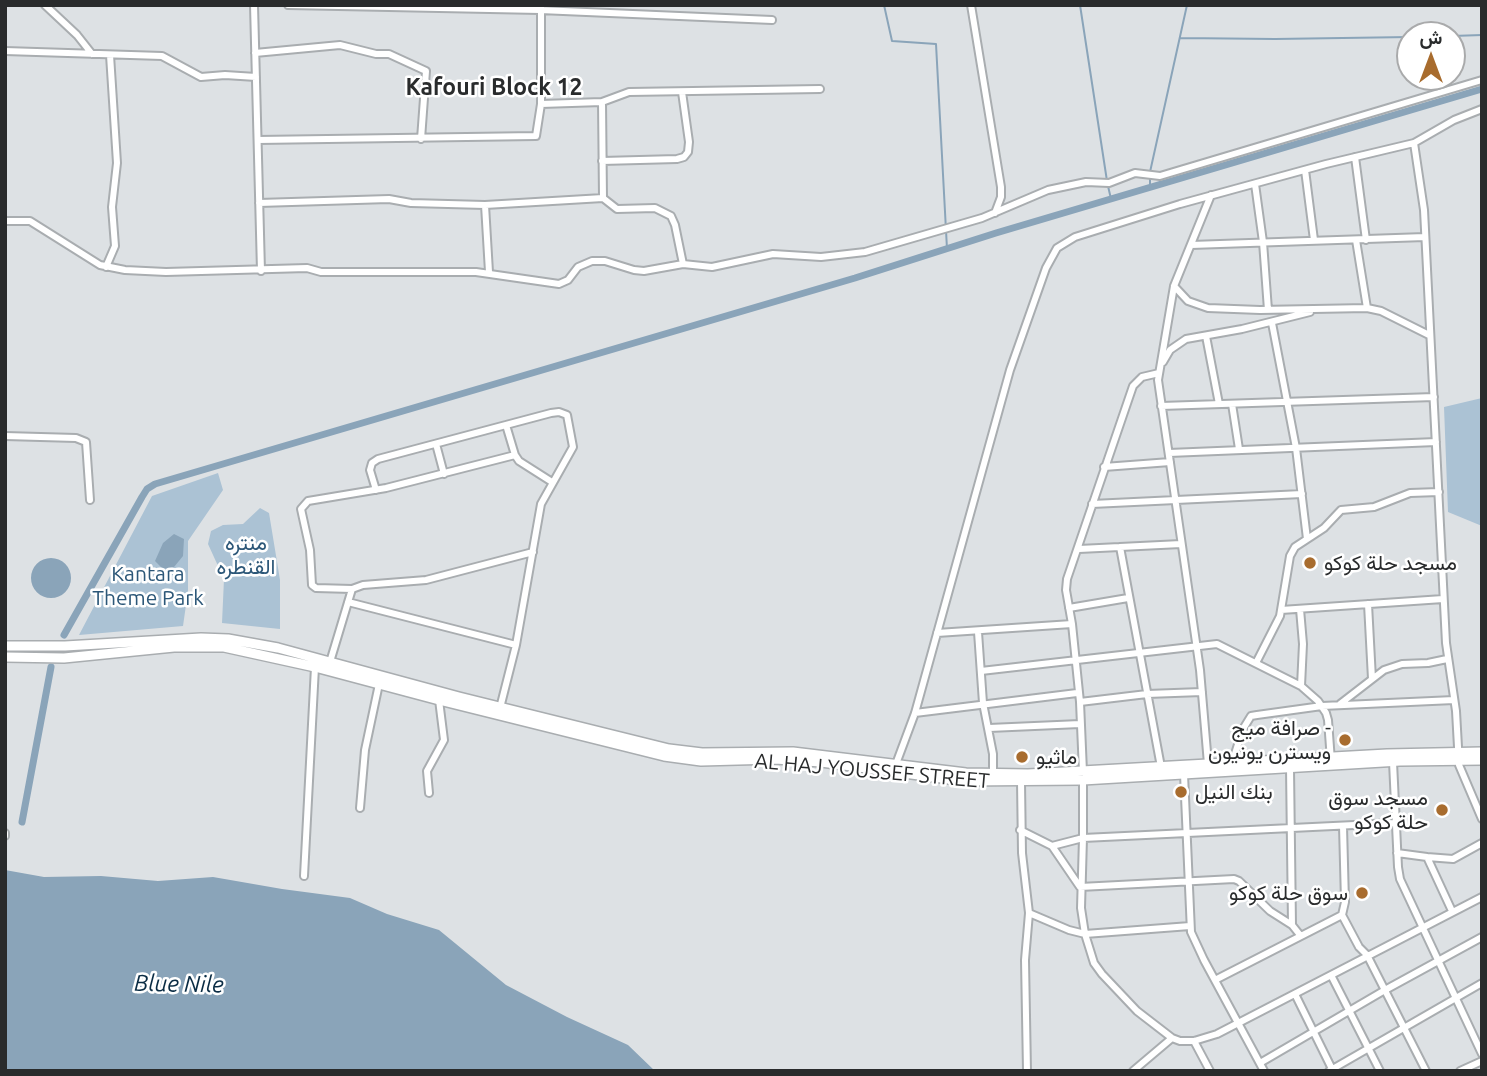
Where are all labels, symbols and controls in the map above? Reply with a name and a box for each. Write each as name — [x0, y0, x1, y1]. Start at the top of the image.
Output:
north arrow — [1396, 21, 1466, 91]
text: ش — [1420, 26, 1442, 48]
district label: Kafouri Block 12 — [405, 73, 583, 101]
park label: منتره القنطره — [217, 530, 275, 580]
place label: مسجد حلة كوكو — [1324, 550, 1457, 576]
marker: مسجد حلة كوكو — [1302, 555, 1318, 571]
park label: Kantara Theme Park — [92, 561, 204, 611]
place label: صرافة ميج - ويسترن يونيون — [1208, 715, 1331, 765]
marker: صرافة ميج - ويسترن يونيون — [1337, 732, 1353, 748]
place label: ماثيو — [1036, 744, 1077, 770]
street label: AL HAJ YOUSSEF STREET — [753, 748, 991, 794]
marker: ماثيو — [1014, 749, 1030, 765]
place label: بنك النيل — [1195, 779, 1273, 805]
marker: بنك النيل — [1173, 784, 1189, 800]
place label: مسجد سوق حلة كوكو — [1328, 785, 1428, 835]
marker: مسجد سوق حلة كوكو — [1434, 802, 1450, 818]
place label: سوق حلة كوكو — [1229, 880, 1348, 906]
marker: سوق حلة كوكو — [1354, 885, 1370, 901]
water label: Blue Nile — [134, 969, 224, 999]

